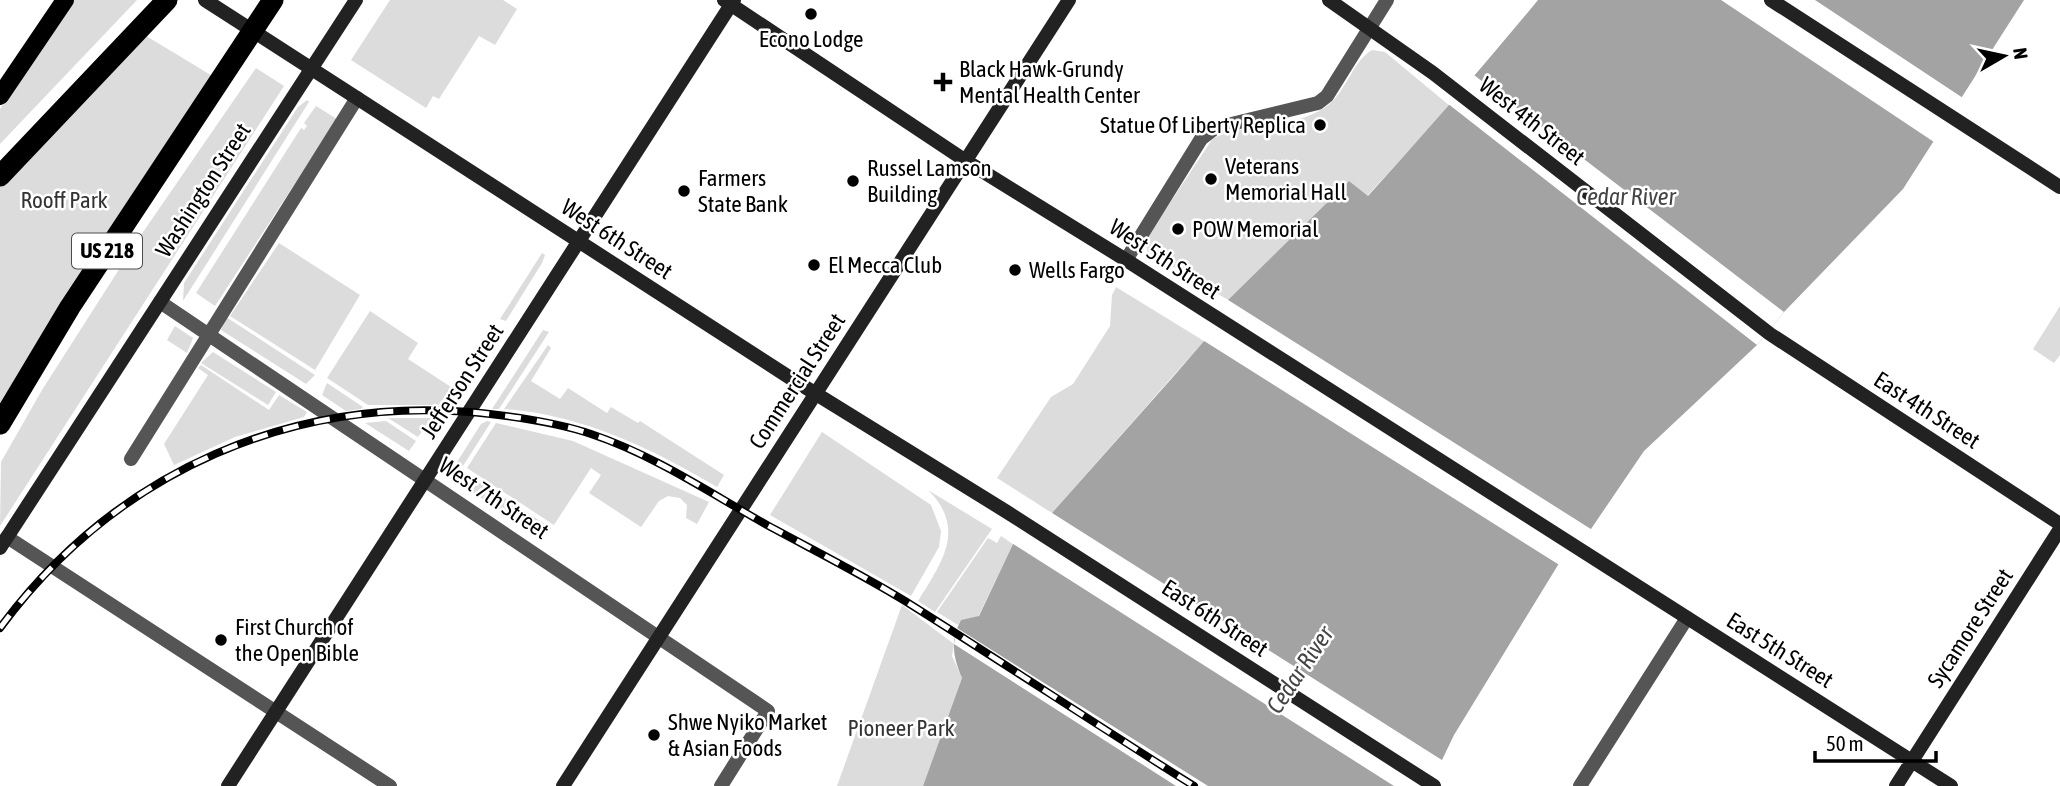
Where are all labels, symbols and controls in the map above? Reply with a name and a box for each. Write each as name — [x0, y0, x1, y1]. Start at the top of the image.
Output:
marker: Econo Lodge — [803, 6, 819, 22]
north arrow — [1969, 21, 2039, 91]
place label: Econo Lodge — [759, 26, 863, 52]
text: N — [2009, 46, 2033, 61]
place label: Black Hawk-Grundy Mental Health Center — [959, 56, 1141, 108]
marker: Black Hawk-Grundy Mental Health Center — [933, 72, 953, 92]
street label: West 4th Street — [1474, 72, 1590, 170]
place label: Statue Of Liberty Replica — [1100, 112, 1306, 138]
marker: Statue Of Liberty Replica — [1312, 117, 1328, 133]
street label: Washington Street — [150, 118, 256, 262]
place label: Veterans Memorial Hall — [1225, 153, 1347, 205]
place label: Russel Lamson Building — [867, 155, 992, 207]
place label: Farmers State Bank — [698, 165, 788, 217]
marker: Veterans Memorial Hall — [1203, 171, 1219, 187]
marker: Russel Lamson Building — [845, 173, 861, 189]
marker: Farmers State Bank — [676, 183, 692, 199]
water label: Cedar River — [1576, 183, 1677, 210]
park label: Rooff Park — [20, 187, 108, 213]
street label: West 6th Street — [557, 194, 677, 284]
street label: West 5th Street — [1105, 214, 1225, 304]
place label: POW Memorial — [1192, 216, 1318, 242]
marker: POW Memorial — [1170, 221, 1186, 237]
road number: US 218 — [72, 233, 142, 268]
place label: El Mecca Club — [828, 252, 942, 278]
marker: El Mecca Club — [806, 257, 822, 273]
place label: Wells Fargo — [1029, 257, 1125, 283]
marker: Wells Fargo — [1007, 262, 1023, 278]
street label: Commercial Street — [744, 309, 850, 453]
street label: Jefferson Street — [415, 319, 509, 443]
street label: East 4th Street — [1869, 366, 1985, 454]
street label: West 7th Street — [434, 452, 554, 544]
street label: Sycamore Street — [1922, 564, 2018, 692]
street label: East 6th Street — [1157, 574, 1273, 662]
street label: East 5th Street — [1722, 607, 1838, 693]
place label: First Church of the Open Bible — [235, 614, 359, 666]
water label: Cedar River — [1261, 620, 1339, 718]
marker: First Church of the Open Bible — [213, 632, 229, 648]
place label: Shwe Nyiko Market & Asian Foods — [668, 709, 827, 761]
park label: Pioneer Park — [847, 715, 955, 741]
scale bar — [1815, 720, 1936, 764]
marker: Shwe Nyiko Market & Asian Foods — [646, 727, 662, 743]
text: 50 m — [1826, 731, 1864, 755]

